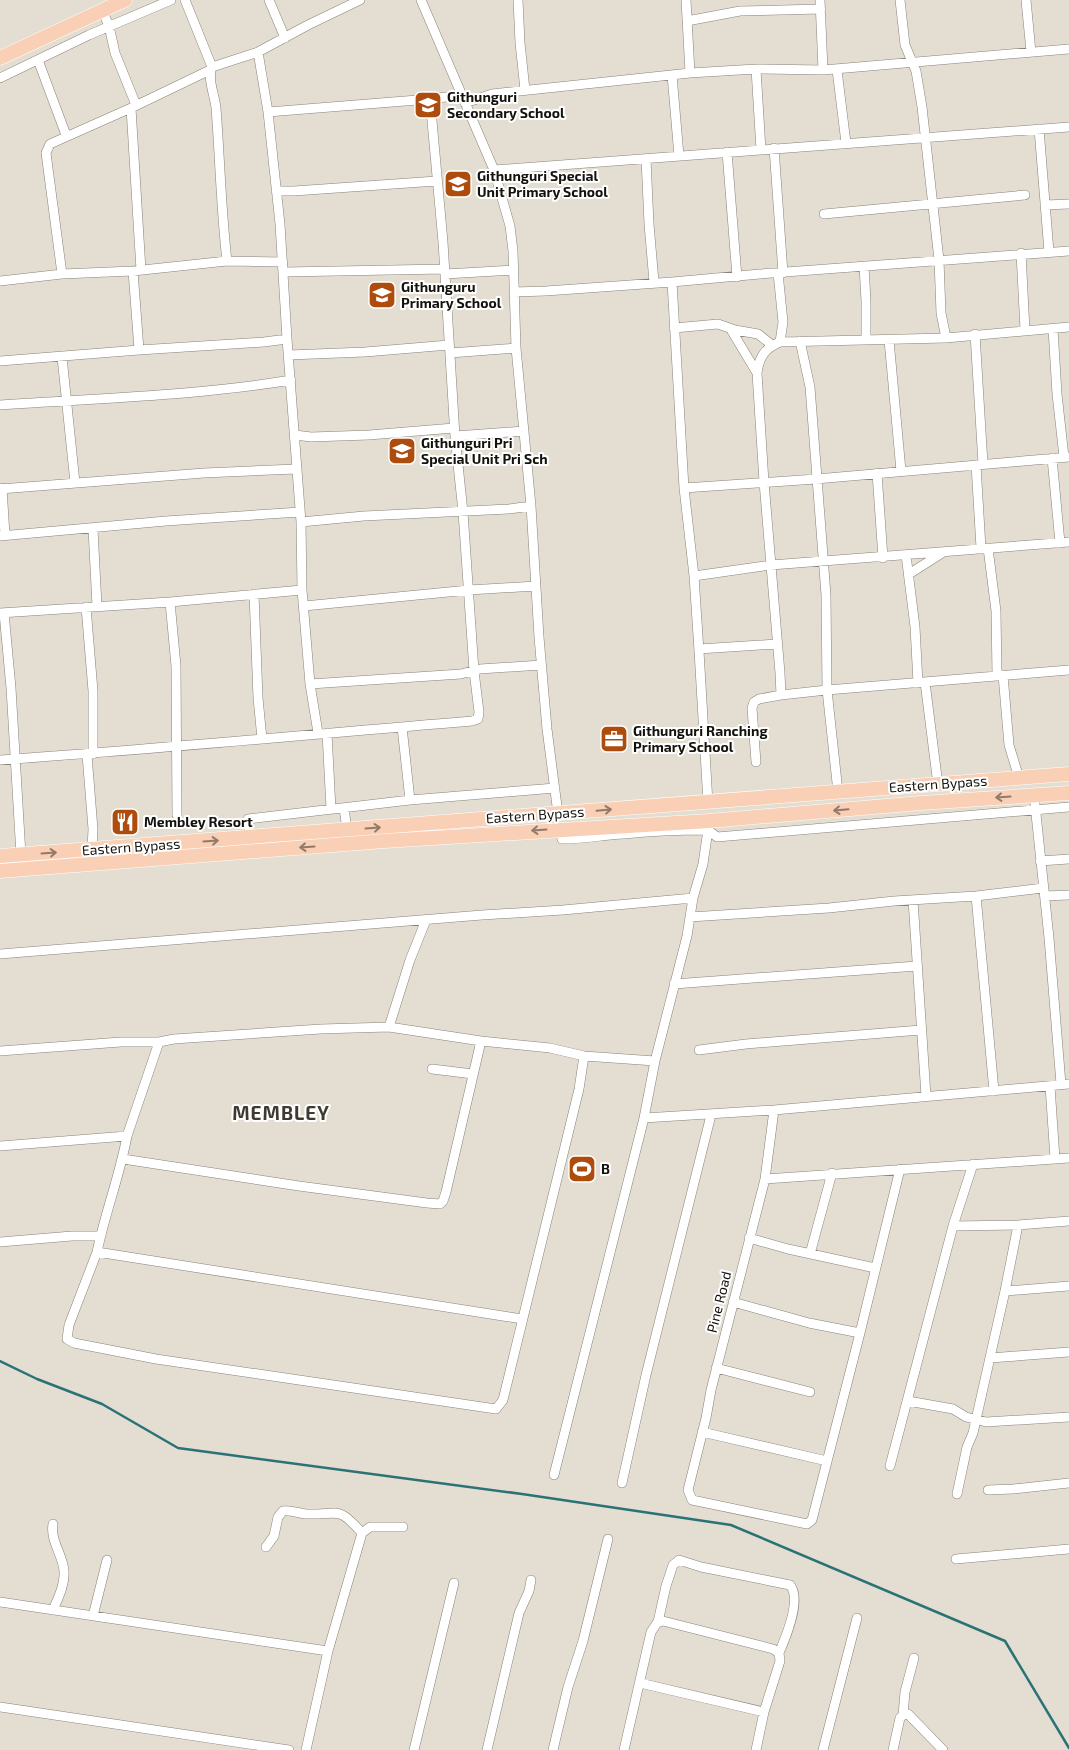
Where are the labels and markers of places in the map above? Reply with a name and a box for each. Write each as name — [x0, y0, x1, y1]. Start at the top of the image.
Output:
place label: Githunguri Secondary School — [447, 88, 565, 121]
school or university icon: Githunguri Secondary School — [413, 90, 443, 120]
place label: Githunguri Special Unit Primary School — [477, 167, 608, 200]
school or university icon: Githunguri Special Unit Primary School — [443, 169, 473, 199]
place label: Githunguru Primary School — [401, 278, 502, 311]
school or university icon: Githunguru Primary School — [367, 280, 397, 310]
place label: Githunguri Pri Special Unit Pri Sch — [421, 434, 548, 467]
school or university icon: Githunguri Pri Special Unit Pri Sch — [387, 436, 417, 466]
place label: Githunguri Ranching Primary School — [633, 722, 768, 755]
office icon: Githunguri Ranching Primary School — [599, 724, 629, 754]
restaurant icon: Membley Resort — [110, 807, 140, 837]
place label: Membley Resort — [144, 813, 253, 830]
sports icon: B — [567, 1154, 597, 1184]
place label: B — [601, 1160, 610, 1177]

